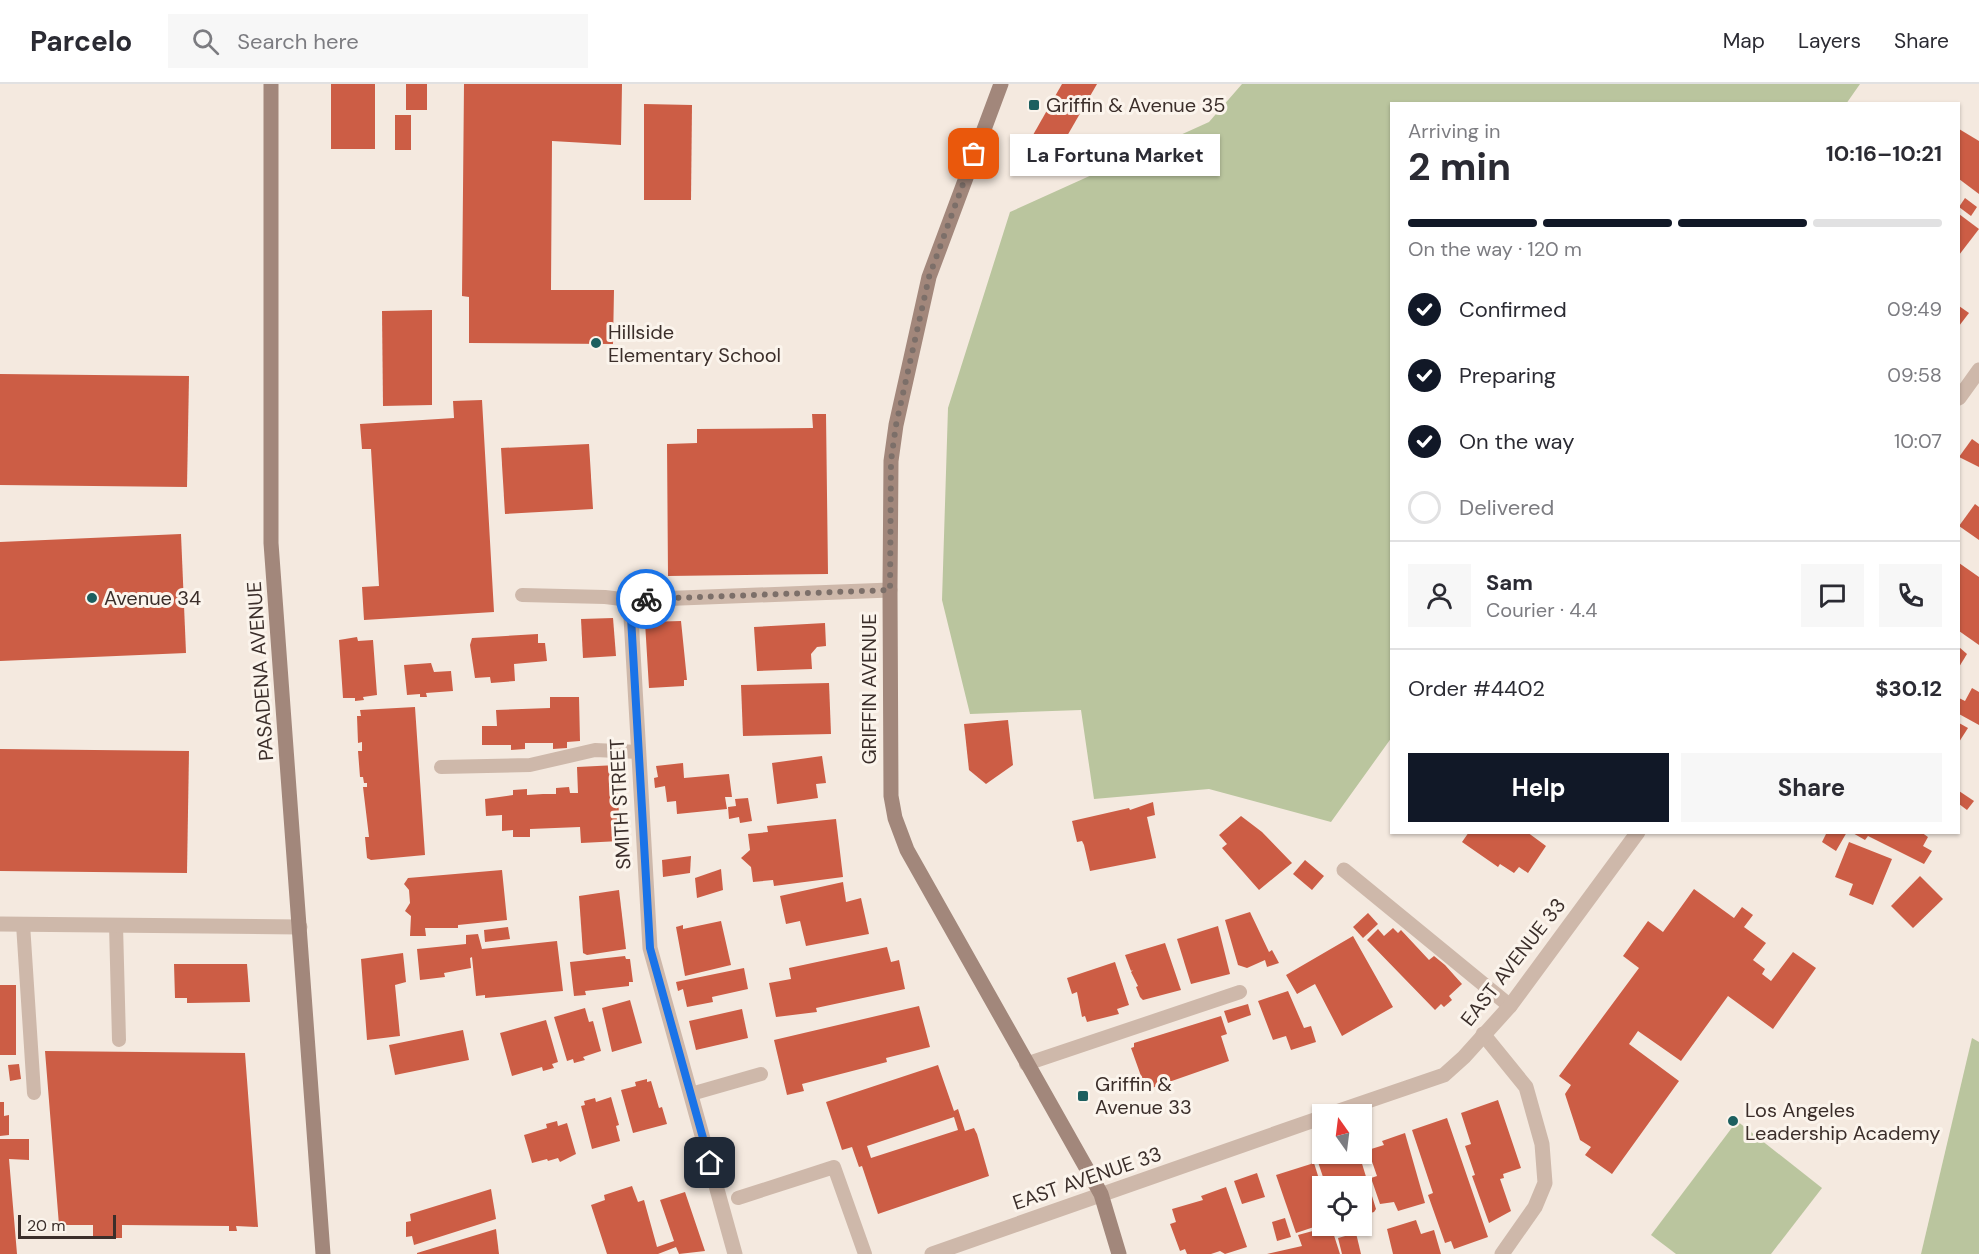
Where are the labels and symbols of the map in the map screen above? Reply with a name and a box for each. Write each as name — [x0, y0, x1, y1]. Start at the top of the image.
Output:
place label: Griffin & Avenue 35 — [1046, 92, 1226, 118]
marker: Griffin & Avenue 35 — [1027, 98, 1041, 112]
pin — [948, 128, 999, 179]
callout: La Fortuna Market — [1010, 133, 1220, 175]
place label: Hillside Elementary School — [608, 319, 781, 368]
marker: Hillside Elementary School — [589, 336, 603, 350]
courier — [616, 569, 676, 629]
street label: PASADENA AVENUE — [241, 580, 279, 762]
place label: Avenue 34 — [104, 585, 201, 611]
marker: Avenue 34 — [85, 591, 99, 605]
street label: GRIFFIN AVENUE — [856, 613, 882, 765]
street label: SMITH STREET — [604, 738, 636, 870]
street label: EAST AVENUE 33 — [1455, 893, 1571, 1031]
place label: Griffin & Avenue 33 — [1095, 1071, 1192, 1120]
marker: Griffin & Avenue 33 — [1076, 1089, 1090, 1103]
place label: Los Angeles Leadership Academy — [1745, 1097, 1940, 1146]
north arrow — [1312, 1104, 1372, 1164]
marker: Los Angeles Leadership Academy — [1726, 1114, 1740, 1128]
pin — [684, 1137, 735, 1188]
street label: EAST AVENUE 33 — [1009, 1140, 1165, 1216]
scale bar — [18, 1212, 116, 1240]

